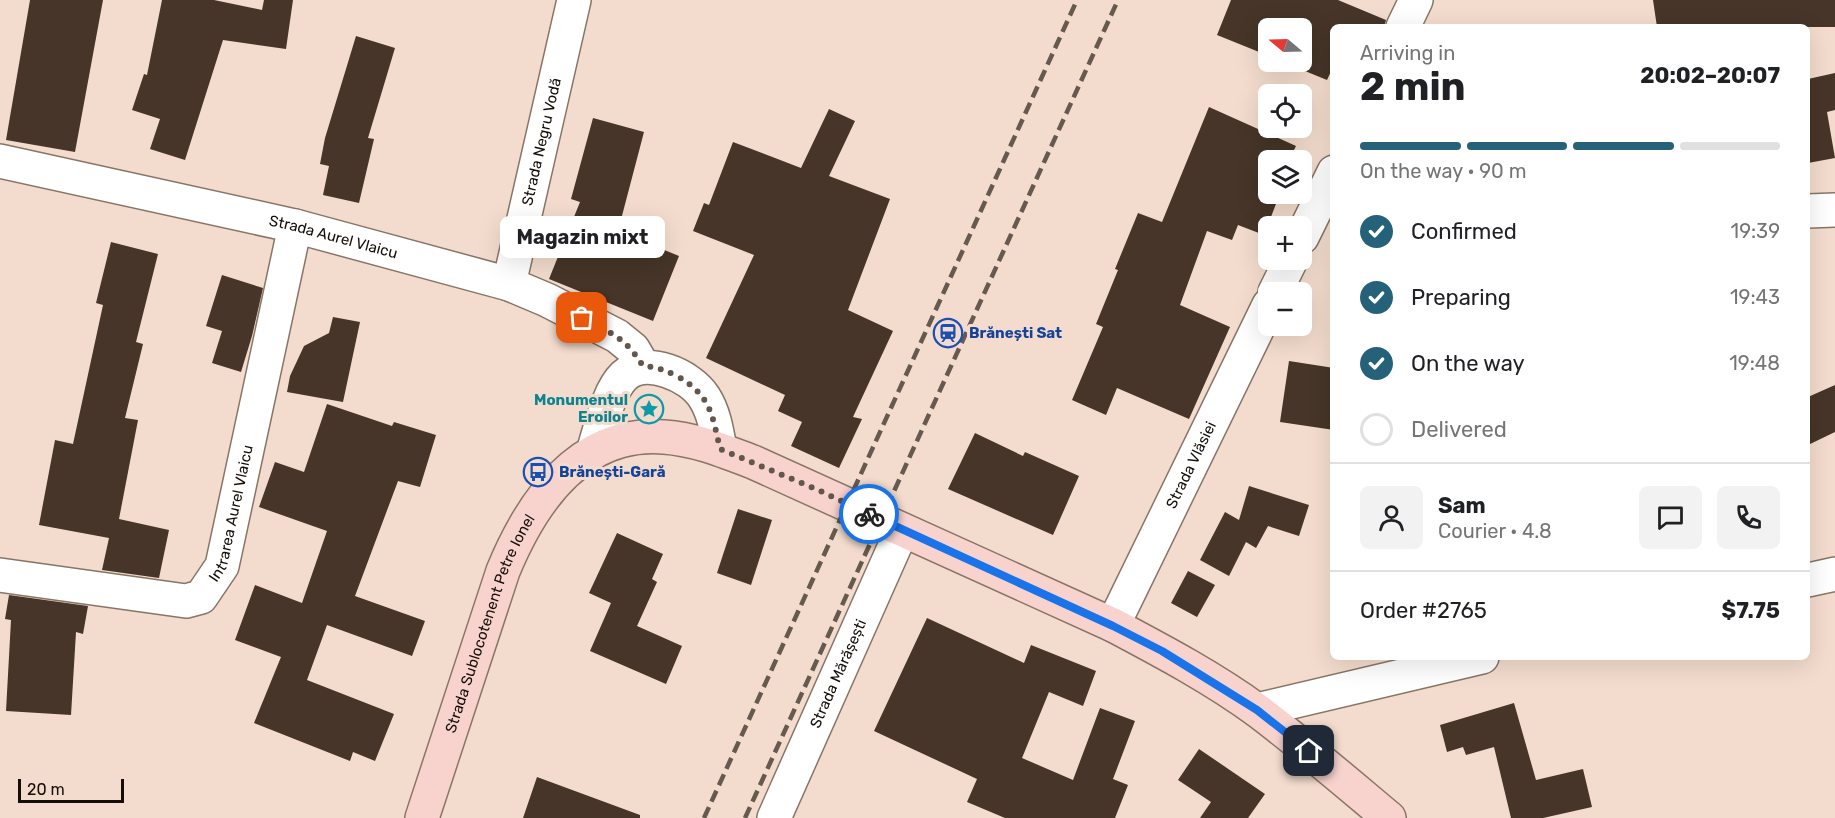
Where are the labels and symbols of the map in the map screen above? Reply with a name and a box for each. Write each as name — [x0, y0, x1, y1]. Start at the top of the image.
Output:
north arrow — [1258, 18, 1312, 72]
street label: Strada Negru Vodă — [518, 76, 565, 207]
street label: Strada Aurel Vlaicu — [268, 212, 400, 262]
callout: Magazin mixt — [500, 216, 664, 258]
pin — [556, 292, 607, 343]
station icon: Brănești Sat — [932, 317, 964, 349]
place label: Brănești Sat — [969, 324, 1062, 342]
place label: Monumentul Eroilor — [534, 391, 628, 426]
place icon: Monumentul Eroilor — [633, 393, 665, 425]
street label: Strada Vlăsiei — [1162, 419, 1220, 512]
street label: Intrarea Aurel Vlaicu — [205, 443, 257, 585]
bus stop icon: Brănești-Gară — [522, 456, 554, 488]
place label: Brănești-Gară — [559, 463, 666, 481]
courier — [839, 484, 899, 544]
street label: Strada Sublocotenent Petre Ionel — [441, 511, 539, 735]
street label: Strada Mărășești — [806, 616, 870, 731]
pin — [1283, 725, 1334, 776]
scale bar — [18, 776, 124, 804]

